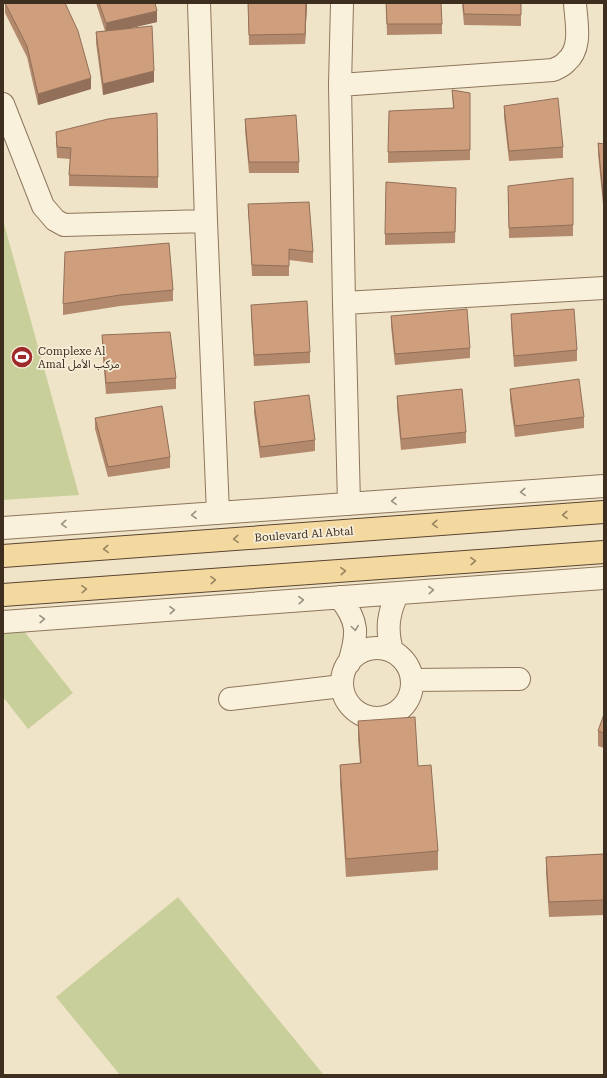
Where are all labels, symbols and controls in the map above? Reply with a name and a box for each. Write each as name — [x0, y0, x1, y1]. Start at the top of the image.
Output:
sports icon: Complexe Al Amal مركب الأمل — [9, 344, 35, 370]
place label: Complexe Al Amal مركب الأمل — [38, 345, 120, 371]
one-way arrow — [520, 487, 526, 496]
one-way arrow — [391, 496, 397, 505]
one-way arrow — [191, 510, 197, 519]
one-way arrow — [562, 511, 568, 520]
one-way arrow — [61, 520, 67, 529]
one-way arrow — [432, 520, 438, 529]
street label: Boulevard Al Abtal — [254, 525, 355, 544]
one-way arrow — [233, 535, 239, 544]
one-way arrow — [103, 544, 109, 553]
one-way arrow — [470, 557, 476, 566]
one-way arrow — [340, 566, 346, 575]
one-way arrow — [210, 575, 216, 584]
one-way arrow — [81, 585, 87, 594]
one-way arrow — [428, 586, 434, 595]
one-way arrow — [298, 596, 304, 605]
one-way arrow — [169, 605, 175, 614]
one-way arrow — [39, 615, 45, 624]
one-way arrow — [350, 625, 359, 631]

